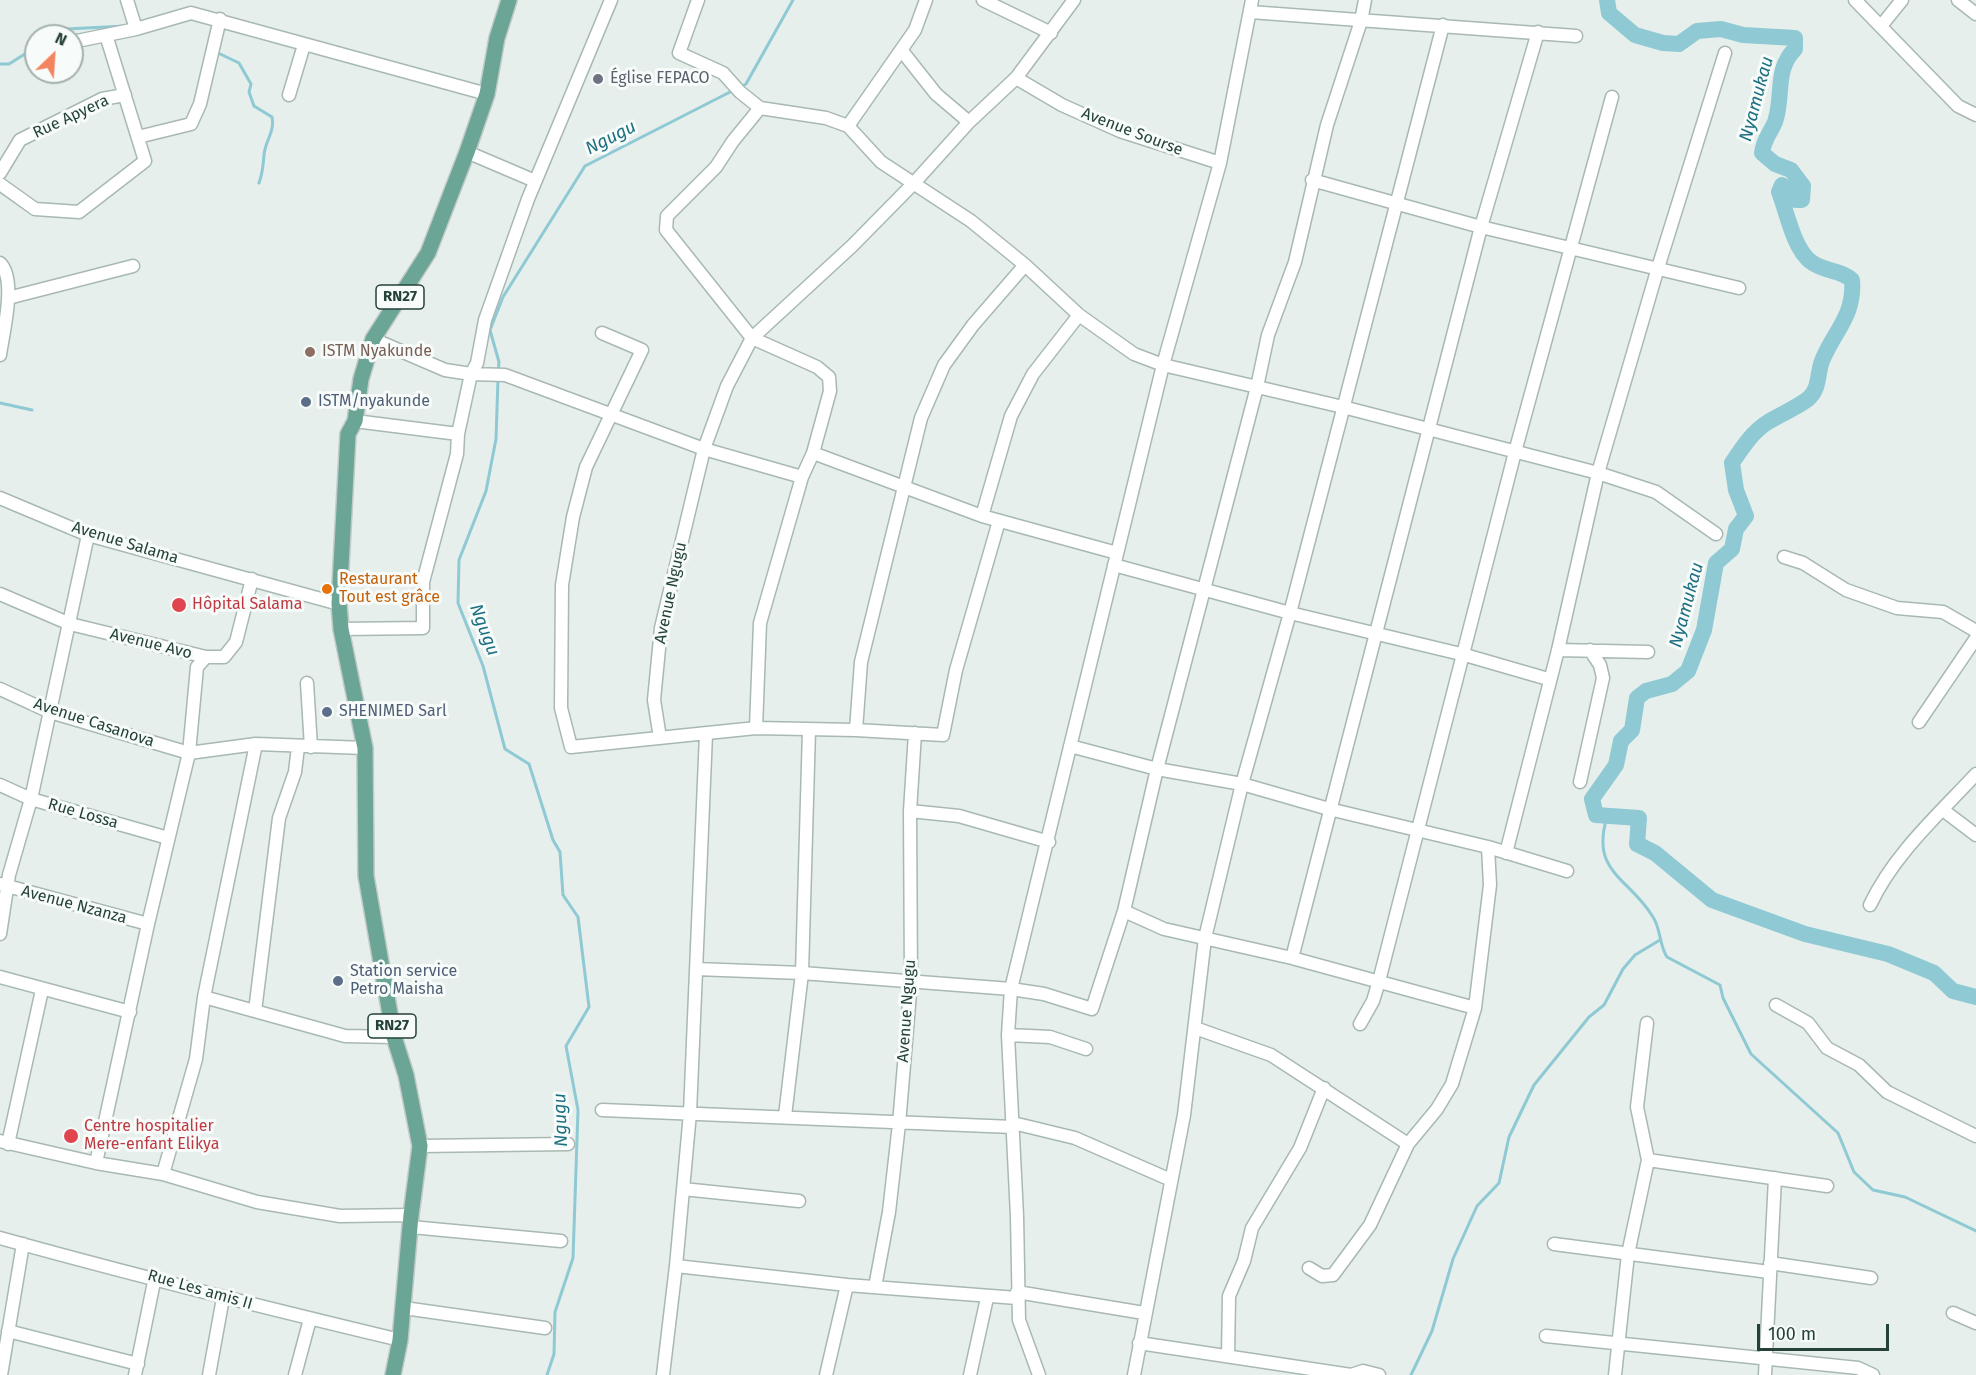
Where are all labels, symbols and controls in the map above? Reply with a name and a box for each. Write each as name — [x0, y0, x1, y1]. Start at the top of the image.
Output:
north arrow — [24, 24, 84, 84]
text: N — [52, 28, 70, 50]
water label: Nyamukau — [1735, 54, 1779, 144]
place label: Église FEPACO — [610, 69, 710, 89]
marker: Église FEPACO — [591, 72, 605, 86]
street label: Rue Apyera — [30, 91, 112, 143]
street label: Avenue Sourse — [1079, 104, 1185, 160]
water label: Ngugu — [582, 116, 640, 160]
road number: RN27 — [376, 285, 424, 309]
place label: ISTM Nyakunde — [322, 342, 432, 362]
marker: ISTM Nyakunde — [303, 345, 317, 359]
place label: ISTM/nyakunde — [318, 392, 430, 412]
marker: ISTM/nyakunde — [299, 395, 313, 409]
street label: Avenue Salama — [69, 518, 181, 568]
street label: Avenue Ngugu — [651, 541, 691, 645]
water label: Nyamukau — [1665, 560, 1709, 650]
place label: Restaurant Tout est grâce — [339, 570, 440, 608]
marker: Restaurant Tout est grâce — [320, 582, 334, 596]
place label: Hôpital Salama — [192, 595, 302, 615]
marker: Hôpital Salama — [170, 596, 188, 614]
water label: Ngugu — [464, 601, 504, 659]
street label: Avenue Avo — [108, 625, 194, 663]
street label: Avenue Casanova — [31, 694, 157, 752]
place label: SHENIMED Sarl — [339, 702, 447, 722]
marker: SHENIMED Sarl — [320, 705, 334, 719]
street label: Rue Lossa — [46, 795, 120, 833]
street label: Avenue Nzanza — [19, 882, 129, 928]
street label: Avenue Ngugu — [894, 959, 920, 1063]
place label: Station service Petro Maisha — [350, 962, 457, 1000]
marker: Station service Petro Maisha — [331, 974, 345, 988]
road number: RN27 — [368, 1014, 416, 1038]
water label: Ngugu — [549, 1093, 573, 1147]
place label: Centre hospitalier Mere-enfant Elikya — [84, 1117, 219, 1155]
marker: Centre hospitalier Mere-enfant Elikya — [62, 1127, 80, 1145]
street label: Rue Les amis II — [145, 1266, 255, 1314]
scale bar — [1760, 1312, 1892, 1350]
text: 100 m — [1768, 1323, 1816, 1345]

